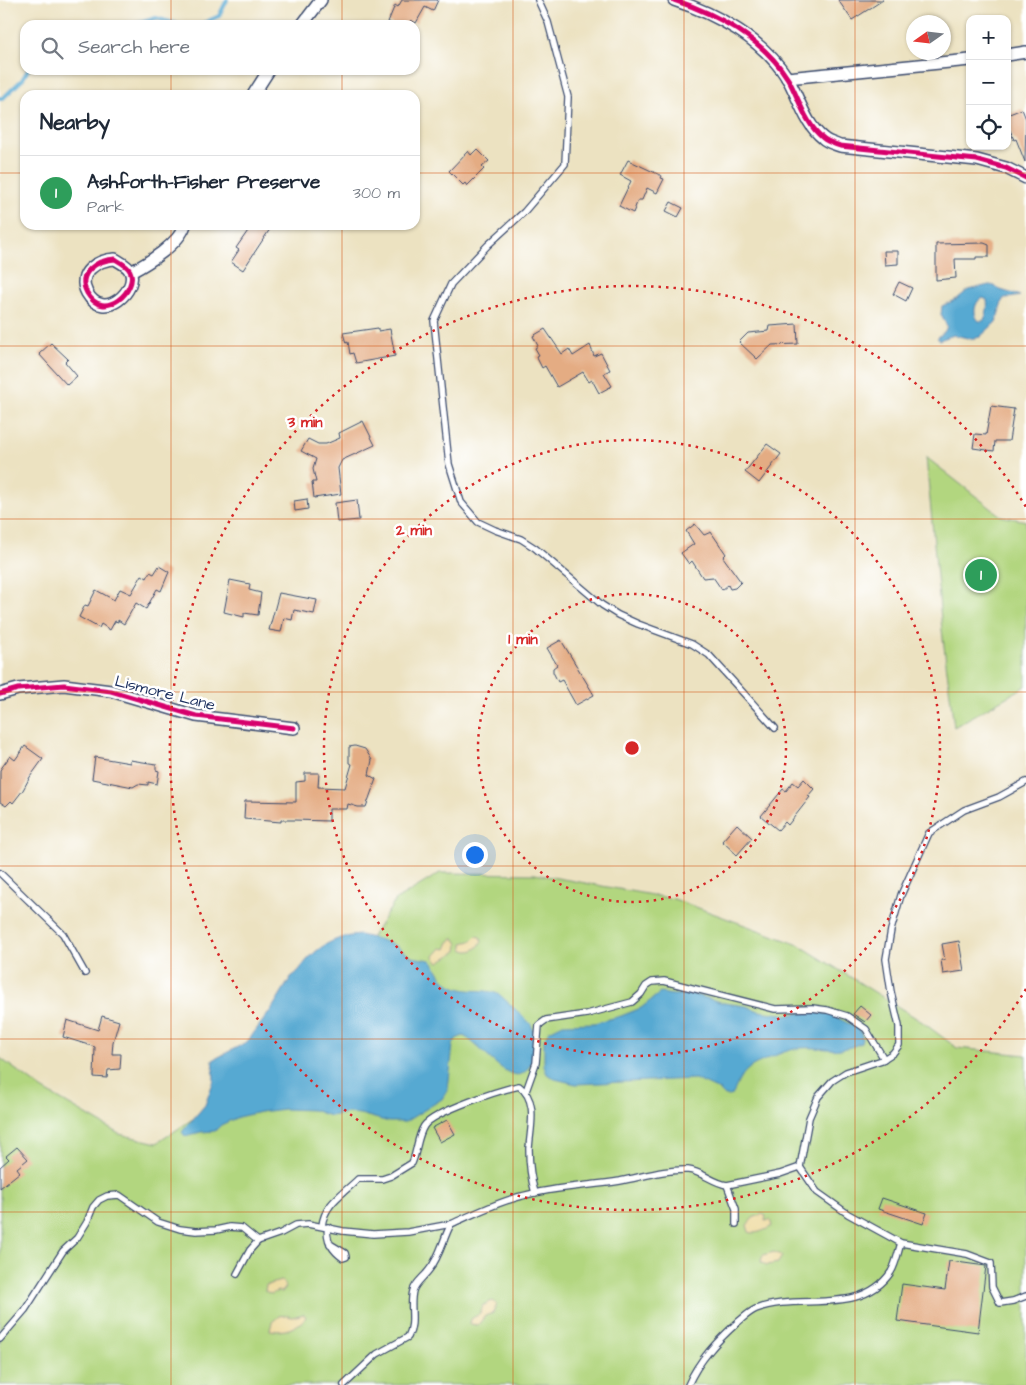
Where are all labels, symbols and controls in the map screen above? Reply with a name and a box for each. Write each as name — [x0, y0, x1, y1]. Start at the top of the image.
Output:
north arrow — [906, 15, 951, 60]
map controls — [966, 15, 1011, 150]
button: + — [966, 15, 1011, 60]
search box — [20, 20, 420, 75]
icon: search — [38, 34, 66, 62]
text: Search here — [78, 34, 190, 61]
button: − — [966, 60, 1011, 105]
button: locate — [966, 105, 1011, 150]
text: Nearby — [40, 108, 110, 137]
text: Ashforth-Fisher Preserve — [87, 169, 320, 196]
text: 1 — [55, 182, 57, 204]
text: 300 m — [353, 182, 400, 204]
text: Park — [87, 196, 124, 218]
text: 3 min — [286, 412, 323, 433]
text: 2 min — [395, 520, 433, 541]
pin: 1 — [965, 556, 997, 594]
text: 1 min — [508, 629, 538, 650]
street label: Lismore Lane — [112, 670, 218, 716]
centre of rings — [623, 739, 641, 757]
your location — [462, 842, 488, 868]

